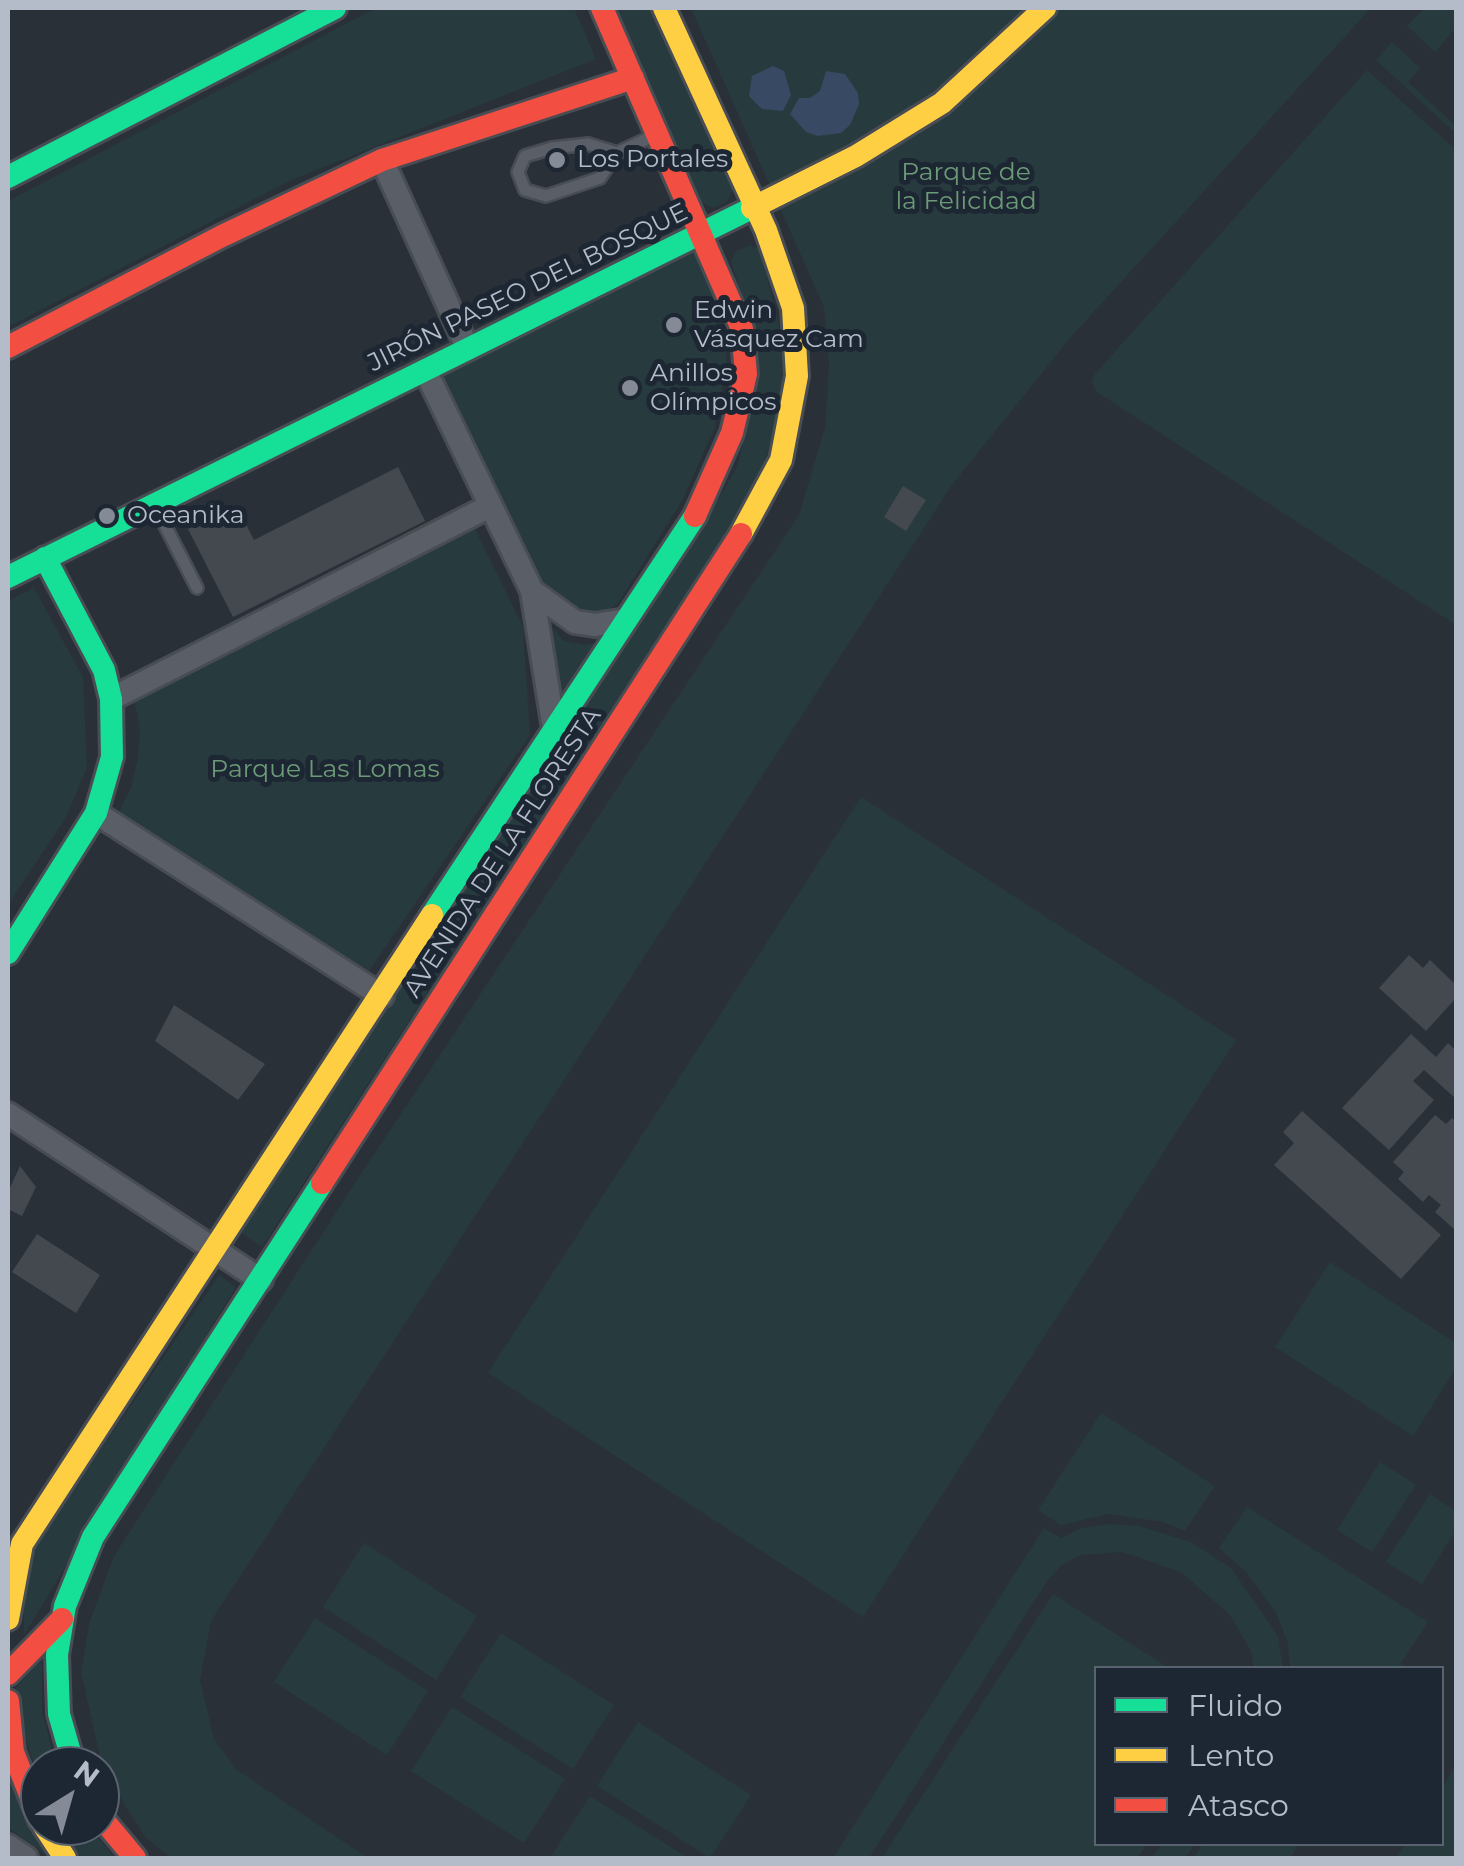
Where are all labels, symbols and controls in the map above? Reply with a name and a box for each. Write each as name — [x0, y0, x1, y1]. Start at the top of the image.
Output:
place label: Los Portales — [577, 145, 728, 175]
marker: Los Portales — [546, 149, 568, 171]
park label: Parque de la Felicidad — [895, 158, 1037, 217]
street label: JIRÓN PASEO DEL BOSQUE — [363, 197, 693, 379]
place label: Edwin Vásquez Cam — [694, 296, 864, 355]
marker: Edwin Vásquez Cam — [663, 314, 685, 336]
place label: Anillos Olímpicos — [650, 359, 776, 418]
marker: Anillos Olímpicos — [619, 377, 641, 399]
place label: Oceanika — [127, 501, 244, 531]
marker: Oceanika — [96, 505, 118, 527]
street label: AVENIDA DE LA FLORESTA — [398, 703, 608, 1003]
park label: Parque Las Lomas — [210, 755, 440, 785]
legend — [1094, 1666, 1444, 1846]
text: Fluido — [1188, 1687, 1282, 1724]
text: Lento — [1188, 1737, 1274, 1774]
north arrow — [20, 1746, 120, 1846]
text: N — [68, 1753, 106, 1794]
text: Atasco — [1188, 1787, 1289, 1824]

